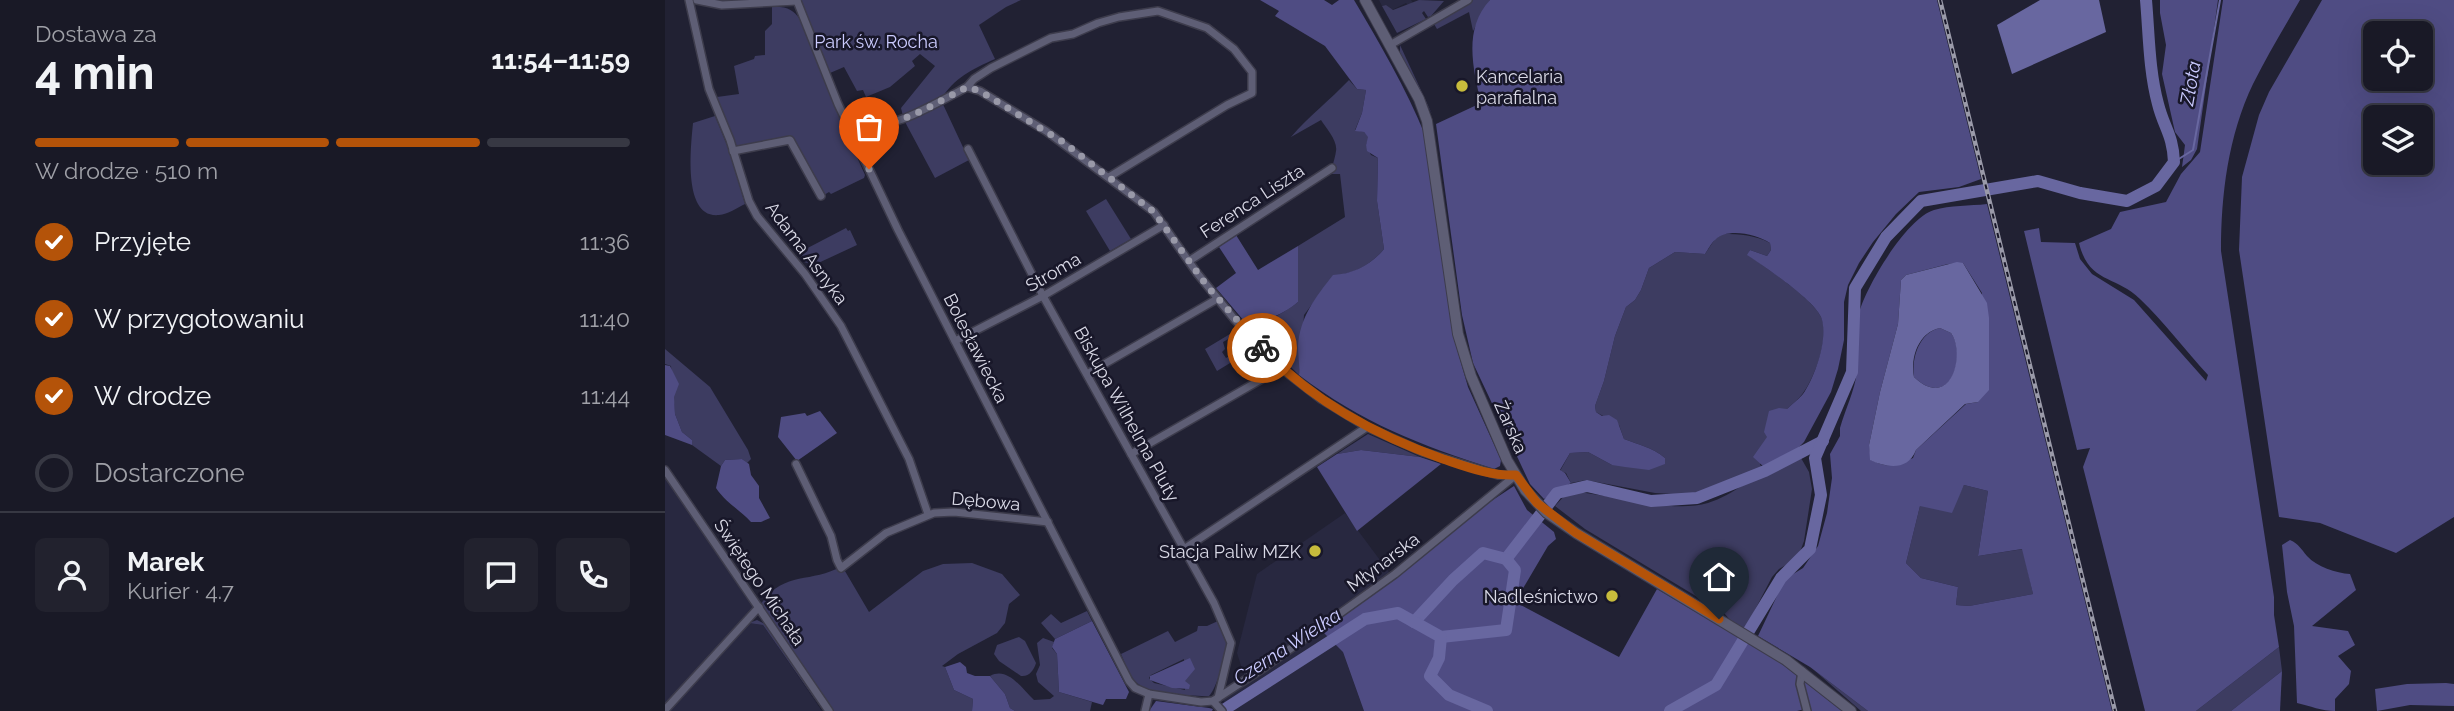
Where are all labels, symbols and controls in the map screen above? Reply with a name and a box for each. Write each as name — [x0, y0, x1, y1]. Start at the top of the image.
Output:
text: Dostawa za — [35, 20, 157, 47]
map controls — [2363, 21, 2433, 175]
button: locate — [2363, 21, 2433, 91]
park label: Park św. Rocha — [814, 31, 938, 52]
text: 11:54–11:59 — [491, 45, 630, 75]
text: 4 min — [35, 46, 155, 100]
water label: Złota — [2175, 59, 2205, 108]
place label: Kancelaria parafialna — [1476, 66, 1563, 108]
marker: Kancelaria parafialna — [1454, 78, 1470, 94]
pin — [839, 97, 899, 169]
button: layers — [2363, 105, 2433, 175]
icon: bag — [850, 108, 888, 146]
text: W drodze · 510 m — [35, 157, 218, 184]
street label: Ferenca Liszta — [1196, 160, 1308, 242]
street label: Adama Asnyka — [761, 197, 853, 309]
icon: check — [35, 223, 73, 261]
text: Przyjęte — [94, 227, 191, 257]
text: 11:36 — [580, 228, 630, 255]
street label: Stroma — [1022, 248, 1084, 296]
street label: Bolesławiecka — [939, 290, 1013, 406]
icon: check — [35, 300, 73, 338]
text: W przygotowaniu — [94, 304, 305, 334]
text: 11:40 — [579, 305, 630, 332]
courier — [1227, 313, 1297, 383]
street label: Biskupa Wilhelma Pluty — [1070, 323, 1184, 505]
icon: bike — [1243, 329, 1281, 367]
icon: check — [35, 377, 73, 415]
text: W drodze — [94, 381, 211, 411]
text: 11:44 — [581, 382, 630, 409]
street label: Żarska — [1490, 397, 1532, 457]
text: Dostarczone — [94, 458, 245, 488]
street label: Dębowa — [951, 488, 1021, 514]
street label: Świętego Michała — [710, 514, 811, 649]
street label: Młynarska — [1343, 528, 1423, 596]
button: person — [35, 538, 109, 612]
button: chat — [464, 538, 538, 612]
button: phone — [556, 538, 630, 612]
place label: Stacja Paliw MZK — [1159, 541, 1301, 562]
marker: Stacja Paliw MZK — [1307, 543, 1323, 559]
text: Marek — [127, 547, 204, 577]
pin — [1689, 547, 1749, 619]
icon: home — [1700, 558, 1738, 596]
text: Kurier · 4.7 — [127, 577, 234, 604]
place label: Nadleśnictwo — [1484, 586, 1598, 607]
marker: Nadleśnictwo — [1604, 588, 1620, 604]
water label: Czerna Wielka — [1229, 603, 1345, 689]

